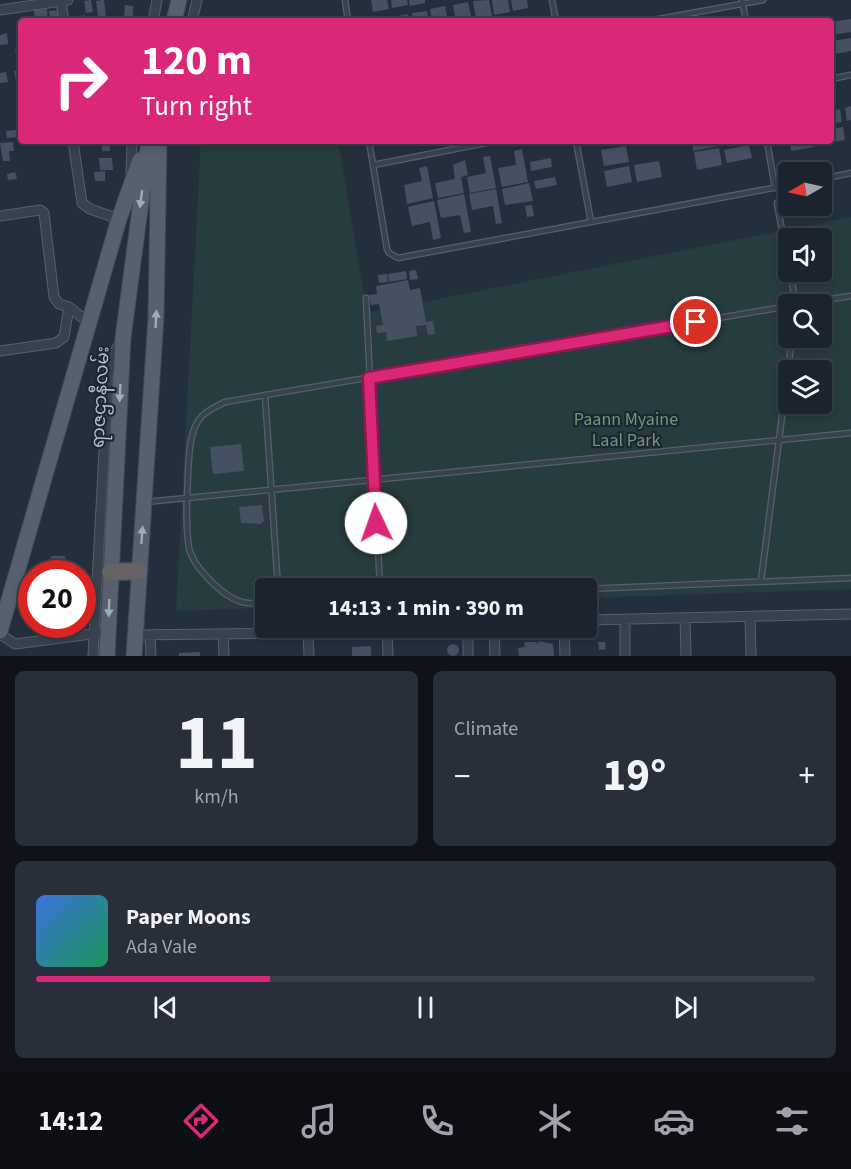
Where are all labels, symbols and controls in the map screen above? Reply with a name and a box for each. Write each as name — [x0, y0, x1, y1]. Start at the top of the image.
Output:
text: 120 m — [141, 31, 252, 91]
icon: right — [42, 42, 120, 120]
text: Turn right — [141, 87, 252, 126]
north arrow — [778, 162, 832, 216]
map controls — [778, 162, 832, 414]
one-way arrow — [136, 190, 145, 209]
button: sound — [778, 228, 832, 282]
button: search — [778, 294, 832, 348]
pin — [670, 296, 721, 347]
icon: arrive — [679, 305, 712, 338]
one-way arrow — [151, 310, 160, 329]
street label: ရာဇဌာနီလမ်း — [83, 345, 118, 449]
button: layers — [778, 360, 832, 414]
one-way arrow — [115, 383, 124, 402]
park label: Paann Myaine Laal Park — [574, 407, 678, 453]
position arrow — [344, 491, 408, 555]
one-way arrow — [137, 525, 146, 544]
speed limit sign: 20 — [18, 560, 96, 638]
text: 14:13 · 1 min · 390 m — [328, 592, 524, 624]
one-way arrow — [104, 599, 114, 618]
text: 11 — [175, 688, 258, 799]
text: Climate — [454, 715, 518, 743]
text: 19° — [603, 744, 666, 808]
text: − — [454, 753, 470, 800]
text: + — [799, 753, 815, 800]
text: km/h — [194, 783, 239, 811]
text: Paper Moons — [126, 901, 251, 933]
text: Ada Vale — [126, 933, 197, 961]
icon: previous — [149, 991, 182, 1024]
icon: pause — [409, 991, 442, 1024]
icon: next — [669, 991, 702, 1024]
icon: directions — [180, 1100, 222, 1142]
icon: music — [298, 1100, 340, 1142]
icon: phone — [416, 1100, 458, 1142]
icon: climate — [534, 1100, 576, 1142]
icon: car — [653, 1100, 695, 1142]
icon: filters — [771, 1100, 813, 1142]
text: 14:12 — [38, 1102, 103, 1141]

